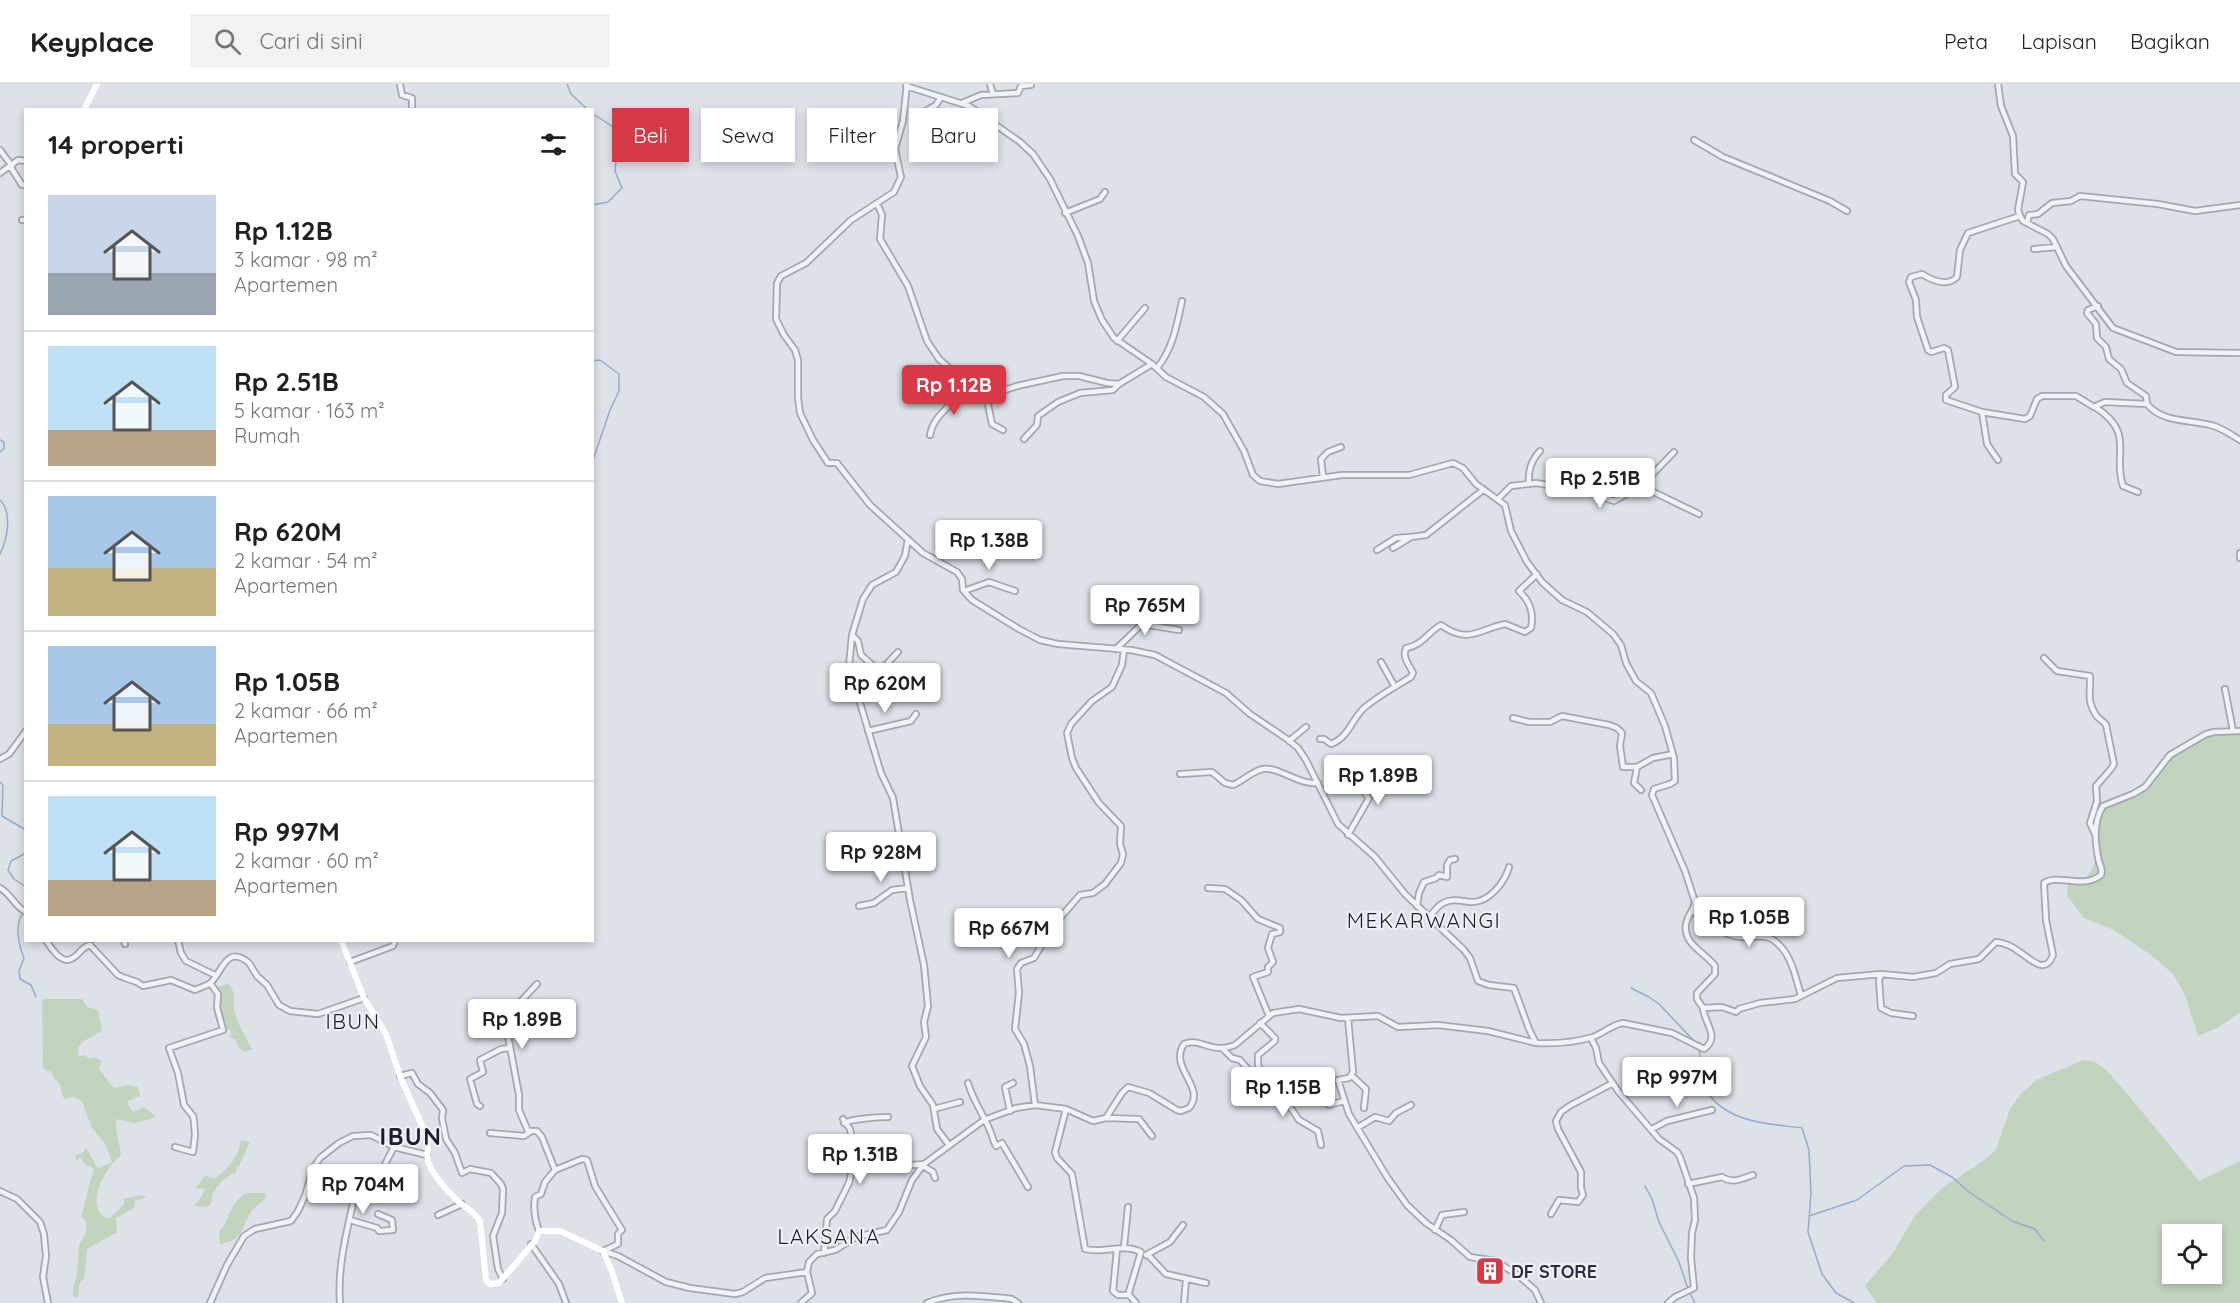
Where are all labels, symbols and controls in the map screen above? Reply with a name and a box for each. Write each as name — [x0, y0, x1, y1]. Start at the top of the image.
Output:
search box — [190, 14, 610, 68]
text: Keyplace — [30, 24, 154, 59]
icon: search — [211, 25, 244, 58]
text: Cari di sini — [259, 27, 363, 55]
text: Peta — [1944, 28, 1988, 54]
text: Lapisan — [2021, 28, 2097, 54]
text: Bagikan — [2130, 28, 2210, 54]
chip: Beli — [612, 108, 689, 162]
chip: Sewa — [701, 108, 795, 162]
chip: Filter — [807, 108, 897, 162]
chip: Baru — [909, 108, 998, 162]
text: 14 properti — [48, 128, 184, 161]
icon: filters — [537, 128, 570, 161]
text: Rp 1.12B — [234, 214, 333, 247]
icon: home — [96, 219, 168, 291]
text: 3 kamar · 98 m² — [234, 247, 378, 272]
text: Apartemen — [234, 272, 338, 297]
text: Rp 2.51B — [234, 365, 339, 398]
pin: Rp 1.12B — [892, 365, 1016, 416]
icon: home — [96, 370, 168, 442]
text: Rp 1.12B — [916, 372, 992, 397]
text: 5 kamar · 163 m² — [234, 398, 385, 423]
text: Rumah — [234, 423, 300, 448]
pin: Rp 2.51B — [1538, 458, 1662, 509]
text: Rp 2.51B — [1560, 465, 1640, 490]
text: Rp 620M — [234, 515, 342, 548]
icon: home — [96, 520, 168, 592]
pin: Rp 1.38B — [927, 520, 1051, 571]
text: Rp 1.38B — [949, 527, 1029, 552]
text: 2 kamar · 54 m² — [234, 548, 378, 573]
text: Apartemen — [234, 573, 338, 598]
pin: Rp 765M — [1090, 585, 1200, 636]
text: Rp 765M — [1104, 592, 1186, 617]
pin: Rp 620M — [830, 663, 940, 714]
text: Rp 1.05B — [234, 665, 340, 698]
icon: home — [96, 670, 168, 742]
text: Rp 620M — [844, 670, 927, 695]
text: 2 kamar · 66 m² — [234, 698, 378, 723]
text: Apartemen — [234, 723, 338, 748]
pin: Rp 1.89B — [1316, 755, 1440, 806]
text: Rp 1.89B — [1338, 762, 1418, 787]
text: Rp 997M — [234, 815, 340, 848]
icon: home — [96, 820, 168, 892]
pin: Rp 928M — [826, 832, 936, 883]
text: Rp 928M — [840, 839, 922, 864]
text: 2 kamar · 60 m² — [234, 848, 379, 873]
text: Apartemen — [234, 873, 338, 898]
pin: Rp 1.05B — [1687, 897, 1811, 948]
text: Rp 1.05B — [1708, 904, 1790, 929]
district label: MEKARWANGI — [1347, 907, 1501, 933]
pin: Rp 667M — [954, 908, 1064, 959]
text: Rp 667M — [968, 915, 1050, 940]
pin: Rp 1.89B — [460, 999, 584, 1050]
text: Rp 1.89B — [482, 1006, 562, 1031]
district label: IBUN — [325, 1008, 381, 1034]
pin: Rp 997M — [1622, 1057, 1732, 1108]
text: Rp 997M — [1636, 1064, 1718, 1089]
pin: Rp 1.15B — [1221, 1067, 1345, 1118]
text: Rp 1.15B — [1245, 1074, 1321, 1099]
district label: IBUN — [380, 1121, 442, 1151]
pin: Rp 1.31B — [798, 1134, 922, 1185]
text: Rp 1.31B — [822, 1141, 898, 1166]
pin: Rp 704M — [308, 1164, 418, 1215]
text: Rp 704M — [321, 1171, 405, 1196]
district label: LAKSANA — [777, 1223, 881, 1249]
map controls — [2162, 1224, 2222, 1284]
button: locate — [2162, 1224, 2222, 1284]
building icon: DF STORE — [1474, 1255, 1506, 1287]
place label: DF STORE — [1511, 1260, 1597, 1283]

